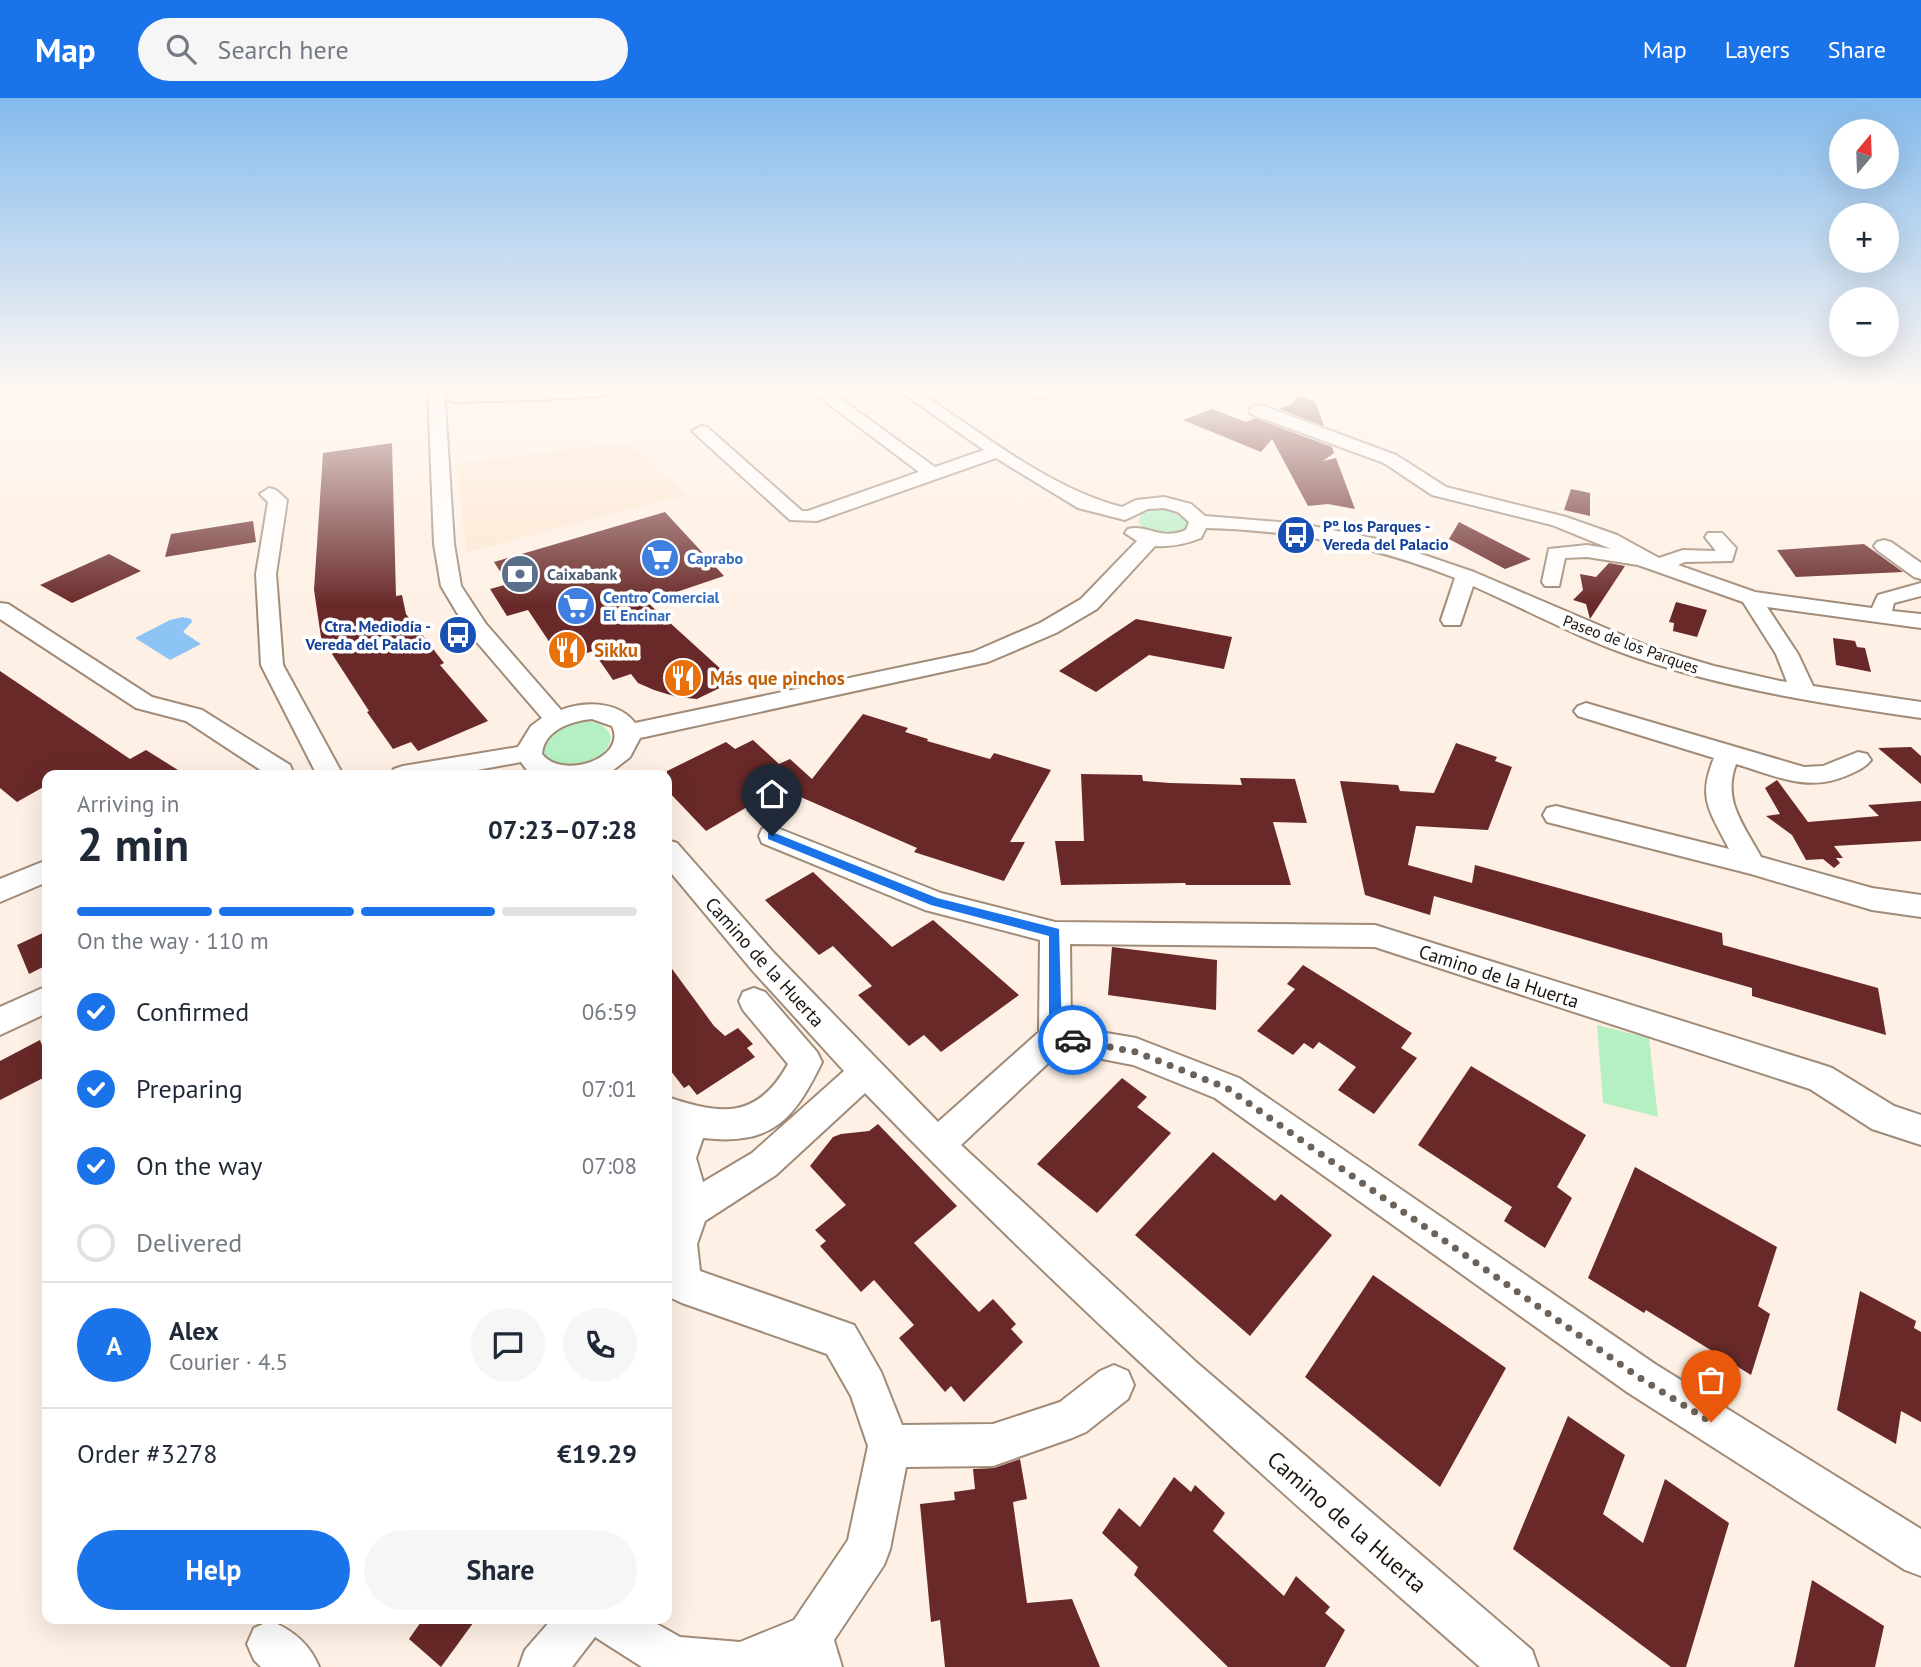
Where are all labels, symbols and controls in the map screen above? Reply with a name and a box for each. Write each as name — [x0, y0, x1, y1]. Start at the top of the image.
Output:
search box — [138, 18, 628, 81]
text: Map — [35, 28, 96, 71]
icon: search — [162, 30, 200, 68]
text: Search here — [218, 33, 349, 66]
text: Map — [1643, 34, 1687, 65]
text: Layers — [1725, 34, 1790, 65]
text: Share — [1828, 34, 1886, 65]
north arrow — [1829, 119, 1899, 189]
map controls — [1829, 119, 1899, 357]
button: + — [1829, 203, 1899, 273]
button: − — [1829, 287, 1899, 357]
bus stop icon: Pº los Parques - Vereda del Palacio — [1275, 514, 1317, 556]
place label: Pº los Parques - Vereda del Palacio — [1322, 516, 1449, 554]
supermarket icon: Caprabo — [639, 537, 681, 579]
place label: Caprabo — [687, 548, 743, 568]
bank icon: Caixabank — [499, 553, 541, 595]
place label: Caixabank — [547, 564, 618, 584]
supermarket icon: Centro Comercial El Encinar — [555, 585, 597, 627]
place label: Centro Comercial El Encinar — [603, 587, 720, 625]
street label: Paseo de los Parques — [1560, 610, 1702, 678]
bus stop icon: Ctra. Mediodía - Vereda del Palacio — [437, 614, 479, 656]
place label: Ctra. Mediodía - Vereda del Palacio — [304, 616, 431, 654]
restaurant icon: Sikku — [546, 629, 588, 671]
place label: Sikku — [594, 638, 638, 662]
restaurant icon: Más que pinchos — [662, 657, 704, 699]
place label: Más que pinchos — [710, 666, 845, 690]
pin — [742, 764, 802, 836]
icon: home — [753, 775, 791, 813]
text: Arriving in — [77, 789, 179, 818]
text: 07:23–07:28 — [488, 813, 637, 846]
text: 2 min — [77, 814, 189, 874]
street label: Camino de la Huerta — [700, 892, 830, 1032]
text: On the way · 110 m — [77, 926, 269, 955]
street label: Camino de la Huerta — [1416, 939, 1582, 1013]
icon: check — [77, 993, 115, 1031]
text: Confirmed — [136, 995, 249, 1028]
text: 06:59 — [582, 997, 637, 1026]
courier — [1038, 1005, 1108, 1075]
icon: car — [1054, 1021, 1092, 1059]
icon: check — [77, 1070, 115, 1108]
text: Preparing — [136, 1072, 243, 1105]
text: 07:01 — [582, 1074, 637, 1103]
icon: check — [77, 1147, 115, 1185]
text: On the way — [136, 1149, 262, 1182]
text: 07:08 — [582, 1151, 637, 1180]
text: Delivered — [136, 1226, 242, 1259]
button: chat — [471, 1308, 545, 1382]
button: phone — [563, 1308, 637, 1382]
text: Alex — [169, 1314, 219, 1347]
text: A — [106, 1329, 122, 1362]
text: Courier · 4.5 — [169, 1347, 288, 1376]
pin — [1681, 1350, 1741, 1422]
icon: bag — [1692, 1361, 1730, 1399]
text: Order #3278 — [77, 1437, 217, 1470]
text: €19.29 — [557, 1437, 637, 1470]
street label: Camino de la Huerta — [1262, 1444, 1433, 1599]
button: Help — [77, 1530, 350, 1610]
button: Share — [364, 1530, 637, 1610]

